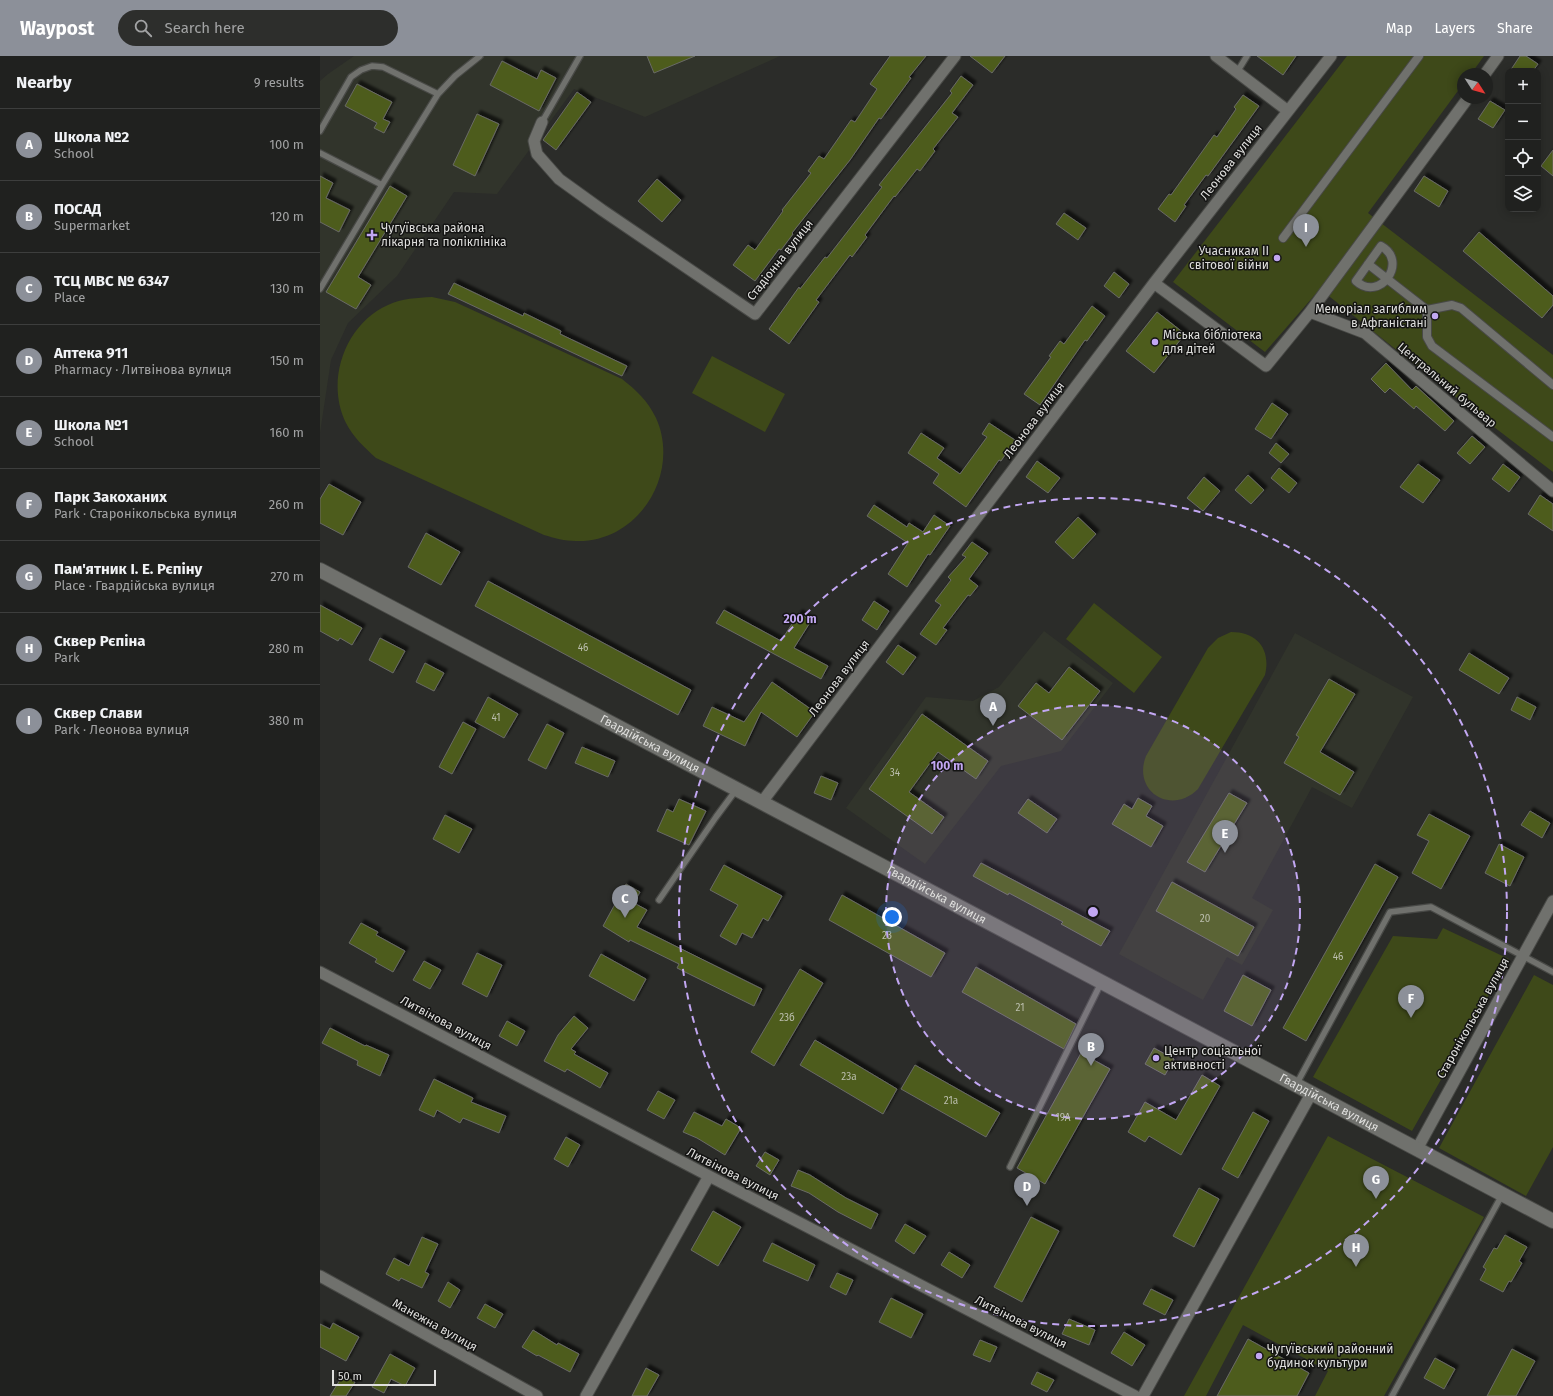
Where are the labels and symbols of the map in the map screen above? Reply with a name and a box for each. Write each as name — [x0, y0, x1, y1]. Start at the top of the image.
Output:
north arrow — [1457, 68, 1493, 104]
street label: Леонова вулиця — [1197, 121, 1265, 203]
pin: I — [1293, 214, 1319, 247]
street label: Стадіонна вулиця — [744, 217, 816, 303]
place label: Чугуївська района лікарня та поліклініка — [381, 221, 506, 249]
marker: Чугуївська района лікарня та поліклініка — [366, 229, 378, 241]
place label: Учасникам II світової війни — [1189, 244, 1269, 272]
marker: Учасникам II світової війни — [1272, 253, 1282, 263]
place label: Меморіал загиблим в Афганістані — [1315, 302, 1427, 330]
marker: Меморіал загиблим в Афганістані — [1430, 311, 1440, 321]
place label: Міська бібліотека для дітей — [1163, 328, 1262, 356]
marker: Міська бібліотека для дітей — [1150, 337, 1160, 347]
street label: Центральний бульвар — [1395, 340, 1499, 430]
street label: Леонова вулиця — [1001, 379, 1067, 461]
text: 200 m — [783, 612, 817, 626]
street label: Леонова вулиця — [806, 637, 872, 719]
house number: 46 — [578, 642, 588, 654]
pin: A — [980, 693, 1006, 726]
house number: 41 — [491, 712, 501, 724]
street label: Гвардійська вулиця — [598, 712, 702, 776]
text: 100 m — [931, 759, 963, 773]
house number: 34 — [890, 767, 901, 779]
pin: E — [1212, 820, 1238, 853]
street label: Гвардійська вулиця — [885, 863, 989, 927]
pin: C — [612, 885, 638, 918]
centre of rings — [1086, 905, 1100, 919]
your location — [882, 907, 902, 927]
house number: 20 — [1200, 913, 1211, 925]
house number: 23 — [882, 930, 892, 942]
house number: 46 — [1333, 951, 1343, 963]
street label: Старонікольська вулиця — [1434, 955, 1512, 1081]
pin: F — [1398, 985, 1424, 1018]
street label: Литвінова вулиця — [398, 993, 494, 1053]
house number: 21 — [1015, 1002, 1025, 1014]
house number: 23б — [779, 1012, 795, 1024]
pin: B — [1078, 1033, 1104, 1066]
place label: Центр соціальної активності — [1164, 1044, 1262, 1072]
marker: Центр соціальної активності — [1151, 1053, 1161, 1063]
street label: Гвардійська вулиця — [1277, 1070, 1381, 1135]
house number: 23а — [841, 1071, 857, 1083]
house number: 21а — [944, 1095, 958, 1107]
house number: 19А — [1055, 1112, 1071, 1124]
street label: Литвінова вулиця — [685, 1145, 781, 1203]
pin: G — [1363, 1166, 1389, 1199]
pin: D — [1014, 1173, 1040, 1206]
pin: H — [1343, 1234, 1369, 1267]
street label: Литвінова вулиця — [973, 1293, 1069, 1351]
street label: Манежна вулиця — [390, 1296, 480, 1354]
place label: Чугуївський районний будинок культури — [1267, 1342, 1394, 1370]
marker: Чугуївський районний будинок культури — [1254, 1351, 1264, 1361]
scale bar — [332, 1368, 436, 1387]

